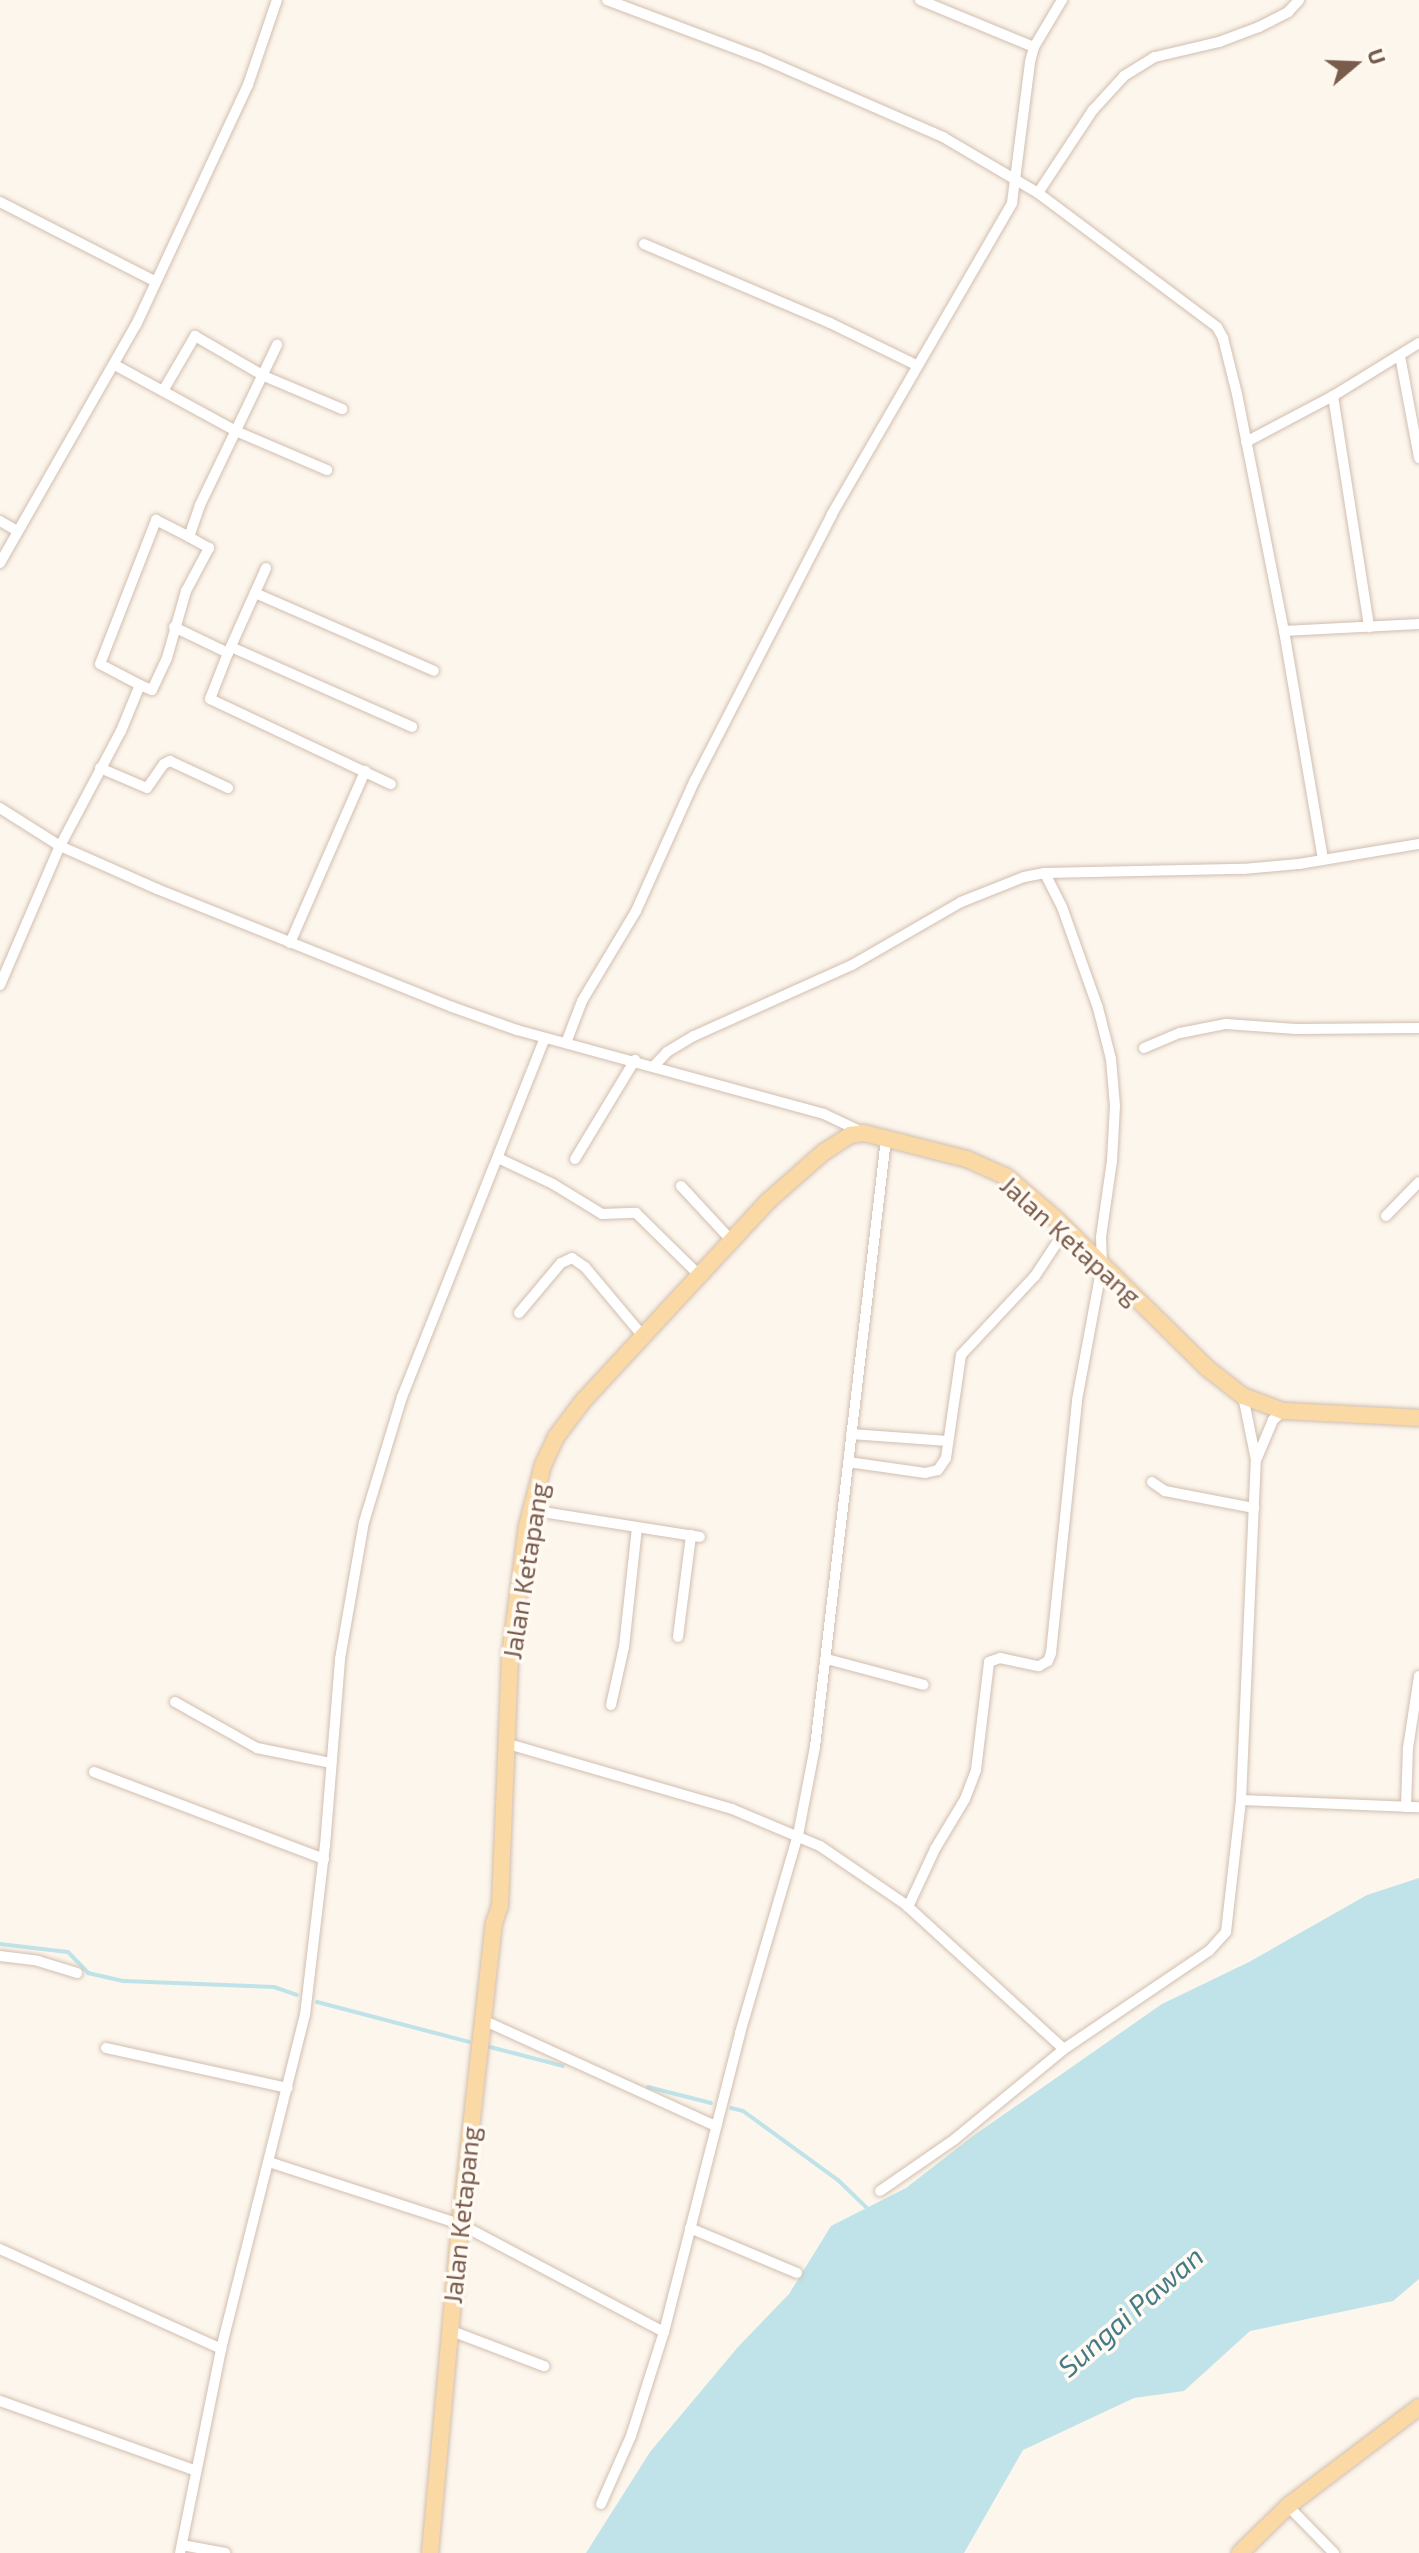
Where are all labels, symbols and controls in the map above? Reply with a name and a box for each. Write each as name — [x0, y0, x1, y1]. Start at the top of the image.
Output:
north arrow — [1315, 24, 1395, 104]
text: U — [1363, 45, 1392, 68]
street label: Jalan Ketapang — [994, 1169, 1148, 1311]
street label: Jalan Ketapang — [496, 1481, 554, 1661]
street label: Jalan Ketapang — [436, 2125, 486, 2305]
water label: Sungai Pawan — [1050, 2239, 1210, 2383]

